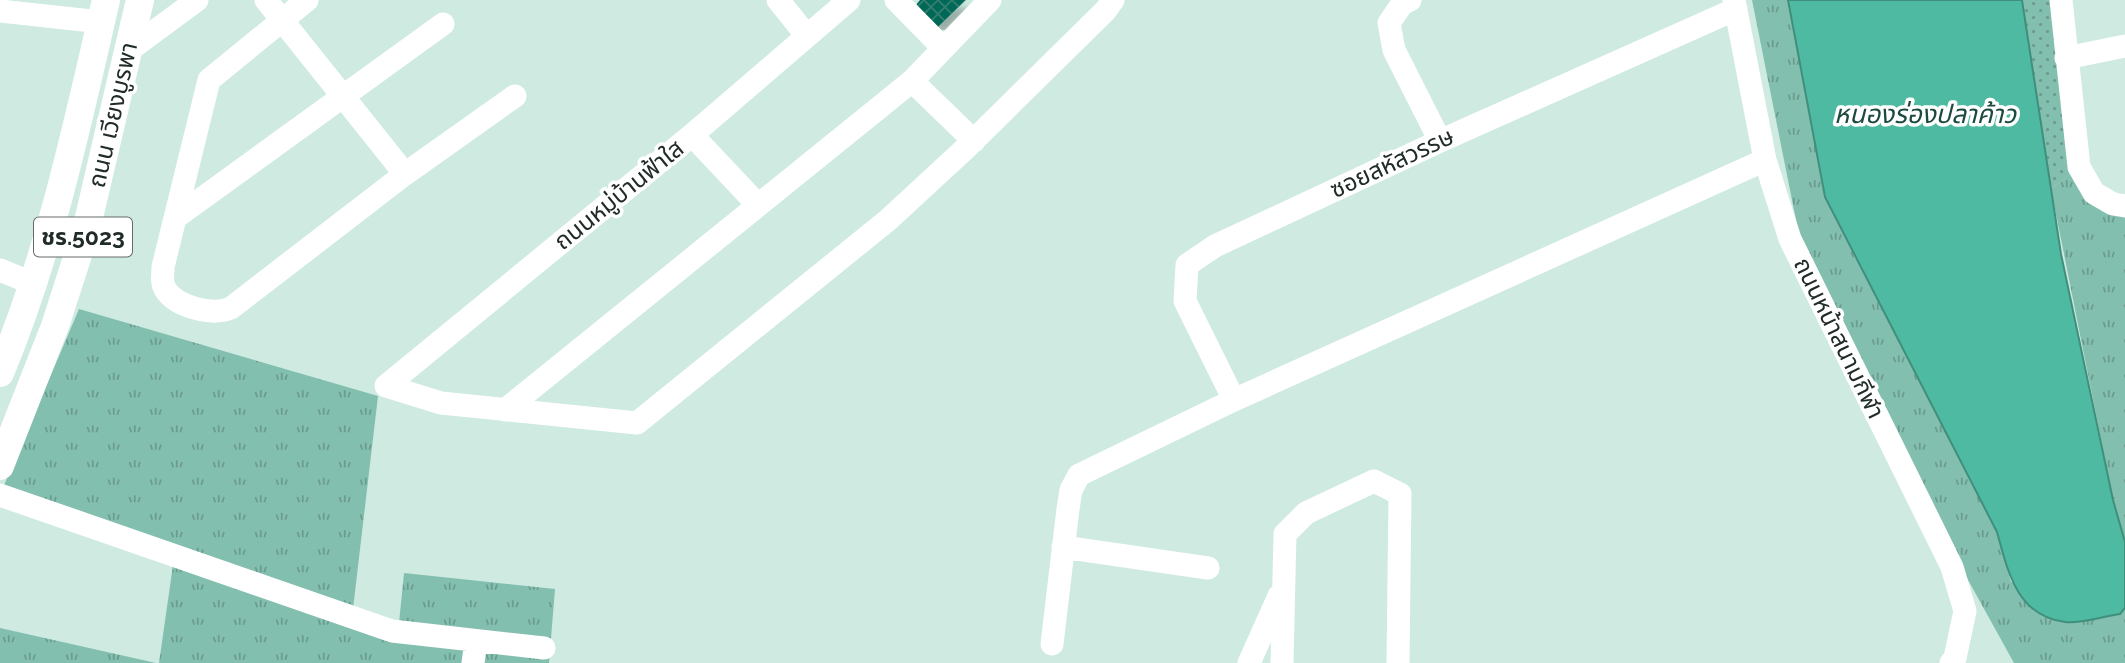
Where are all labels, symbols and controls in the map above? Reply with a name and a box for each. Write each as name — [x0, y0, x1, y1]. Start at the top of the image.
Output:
street label: ถนน เวียงบูรพา — [82, 39, 144, 191]
water label: หนองร่องปลาค้าว — [1834, 99, 2017, 129]
street label: ซอยสหัสวรรษ — [1325, 121, 1458, 204]
street label: ถนนหมู่บ้านฟ้าใส — [548, 134, 690, 256]
road number: ชร.5023 — [34, 218, 132, 256]
street label: ถนนหน้าสนามกีฬา — [1788, 253, 1891, 423]

